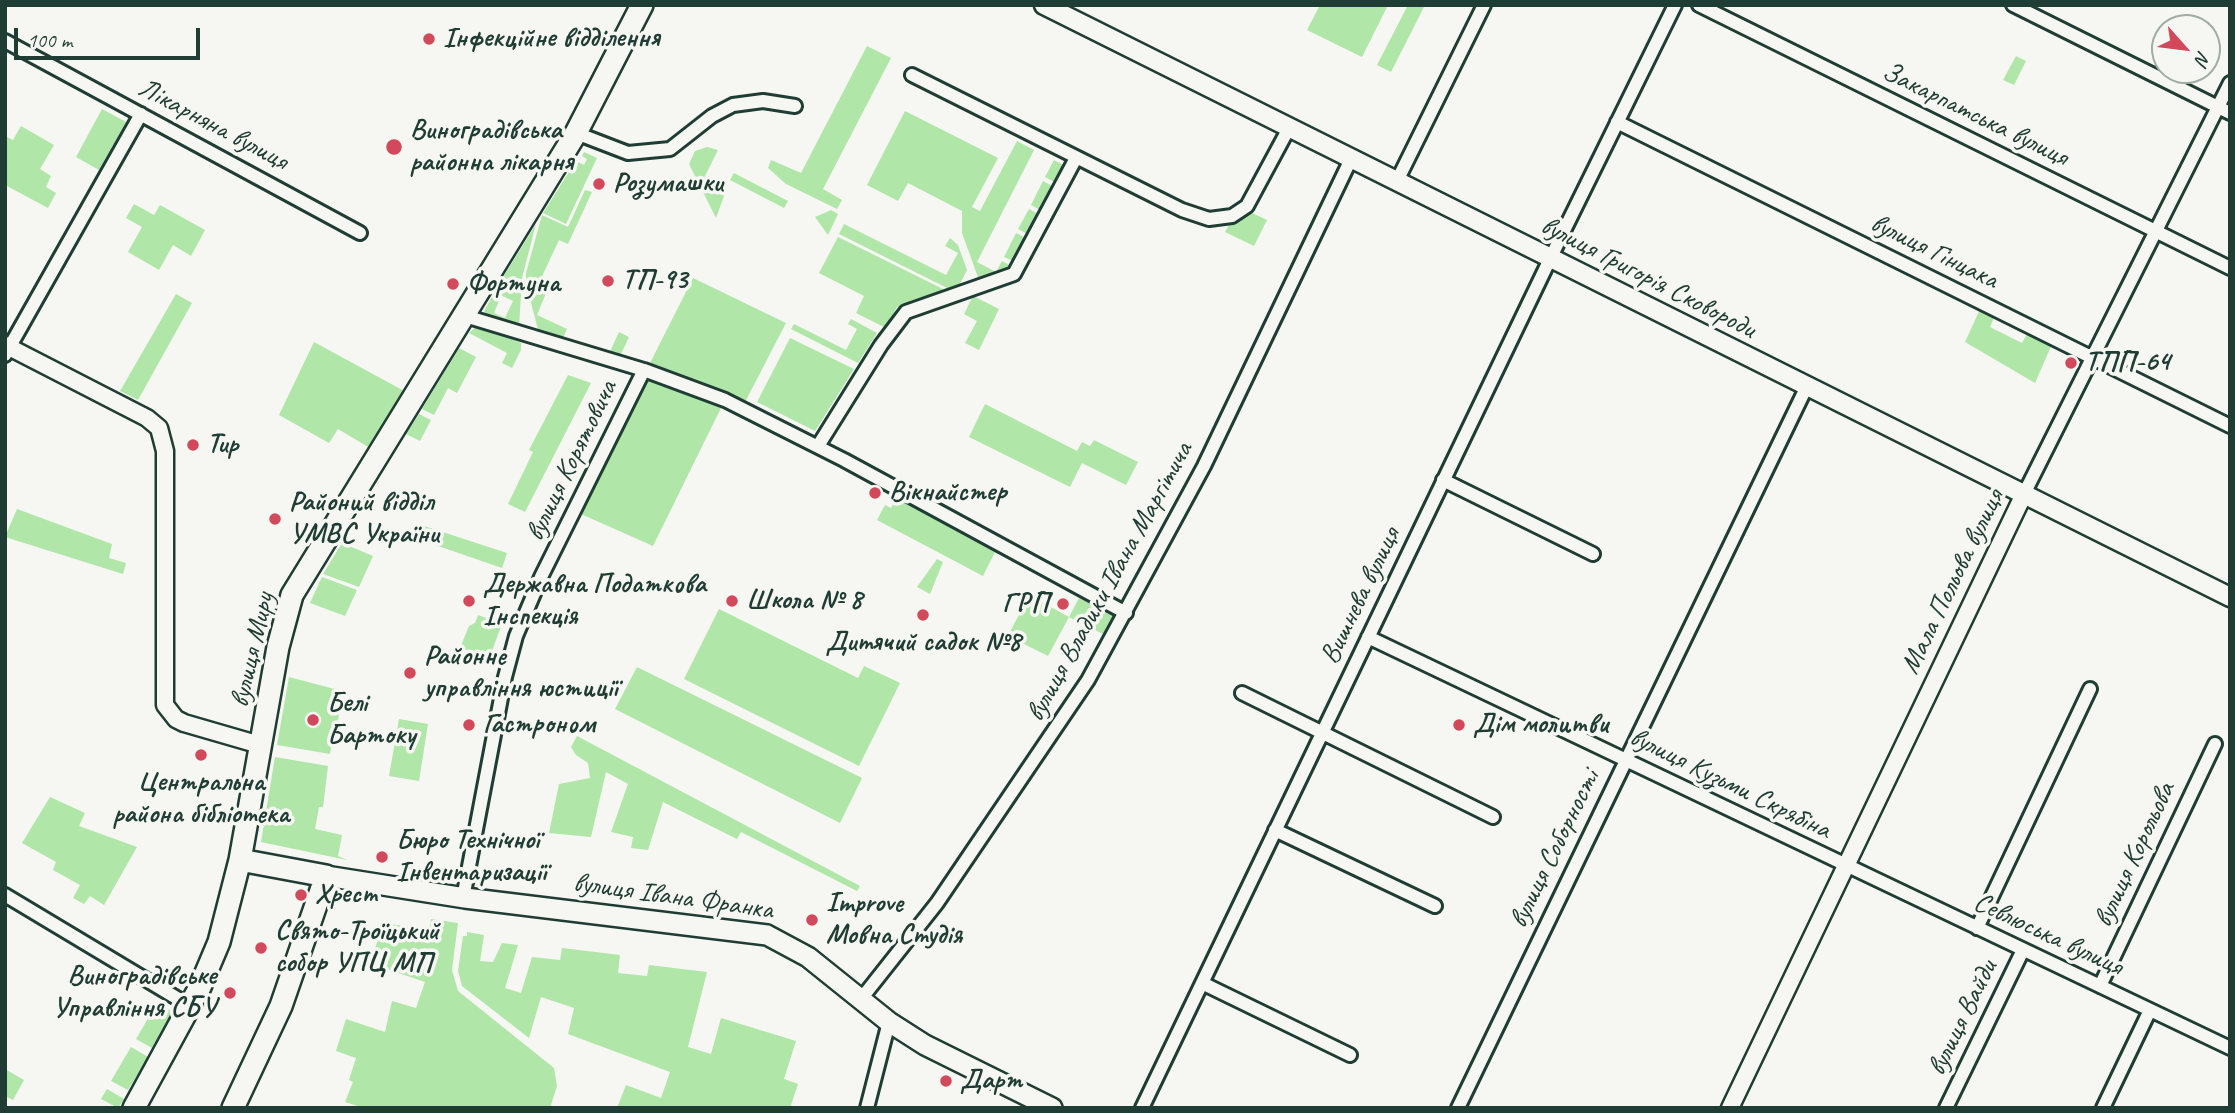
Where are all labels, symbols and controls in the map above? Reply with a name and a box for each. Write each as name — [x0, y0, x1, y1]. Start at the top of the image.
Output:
scale bar — [18, 14, 203, 58]
north arrow — [2151, 14, 2221, 84]
place label: Інфекційне відділення — [443, 22, 660, 56]
text: 100 m — [27, 27, 72, 53]
marker: Інфекційне відділення — [421, 31, 437, 47]
text: N — [2189, 47, 2216, 69]
street label: Закарпатська вулиця — [1876, 55, 2074, 175]
street label: Лікарняна вулиця — [132, 71, 294, 179]
place label: Виноградівська районна лікарня — [410, 114, 573, 180]
marker: Виноградівська районна лікарня — [384, 137, 404, 157]
place label: Розумашки — [613, 167, 723, 201]
marker: Розумашки — [591, 176, 607, 192]
street label: вулиця Гінцака — [1865, 207, 2003, 297]
street label: вулиця Григорія Сковороди — [1535, 209, 1761, 347]
place label: ТП-93 — [622, 264, 687, 298]
place label: Фортуна — [467, 267, 560, 301]
marker: ТП-93 — [600, 273, 616, 289]
marker: Фортуна — [445, 276, 461, 292]
place label: ТПП-64 — [2085, 346, 2170, 380]
marker: ТПП-64 — [2063, 355, 2079, 371]
street label: вулиця Корятовича — [519, 375, 625, 547]
place label: Тир — [207, 428, 238, 462]
street label: вулиця Владики Івана Маргітича — [1019, 436, 1201, 728]
marker: Тир — [185, 437, 201, 453]
place label: Вікнайстер — [889, 476, 1007, 510]
street label: Мала Польова вулиця — [1894, 484, 2012, 680]
marker: Вікнайстер — [867, 485, 883, 501]
place label: Районий відділ УМВС України — [289, 486, 439, 552]
marker: Районий відділ УМВС України — [267, 511, 283, 527]
street label: Вишнева вулиця — [1314, 522, 1408, 670]
place label: Державна Податкова Інспекція — [483, 568, 706, 634]
place label: Школа № 8 — [746, 584, 862, 618]
place label: ГРП — [1002, 587, 1049, 621]
street label: вулиця Миру — [224, 589, 282, 711]
marker: Державна Податкова Інспекція — [461, 593, 477, 609]
marker: Школа № 8 — [724, 593, 740, 609]
marker: ГРП — [1055, 596, 1071, 612]
marker: Дитячий садок №8 — [915, 607, 931, 623]
place label: Дитячий садок №8 — [826, 626, 1020, 660]
place label: Районне управління юстиції — [424, 640, 618, 706]
marker: Районне управління юстиції — [402, 665, 418, 681]
place label: Белі Бартоку — [327, 687, 415, 753]
place label: Гастроном — [483, 708, 595, 742]
place label: Дім молитви — [1473, 708, 1608, 742]
marker: Белі Бартоку — [305, 712, 321, 728]
marker: Гастроном — [461, 717, 477, 733]
marker: Дім молитви — [1451, 717, 1467, 733]
street label: вулиця Кузьми Скрябіна — [1624, 721, 1836, 847]
marker: Центральна района бібліотека — [193, 747, 209, 763]
street label: вулиця Соборності — [1502, 764, 1608, 934]
place label: Центральна района бібліотека — [113, 766, 289, 832]
street label: вулиця Корольова — [2087, 777, 2183, 933]
place label: Бюро Технічної Інвентаризації — [396, 824, 546, 890]
marker: Бюро Технічної Інвентаризації — [374, 849, 390, 865]
street label: вулиця Івана Франка — [571, 866, 775, 928]
place label: Хрест — [315, 878, 378, 912]
street label: Севлюська вулиця — [1968, 886, 2128, 984]
marker: Хрест — [293, 887, 309, 903]
place label: Improve Мовна Студія — [826, 887, 962, 953]
marker: Improve Мовна Студія — [804, 912, 820, 928]
place label: Свято-Троїцький собор УПЦ МП — [275, 915, 439, 981]
marker: Свято-Троїцький собор УПЦ МП — [253, 940, 269, 956]
street label: вулиця Вайди — [1921, 955, 2005, 1081]
place label: Виноградівське Управління СБУ — [52, 960, 216, 1026]
marker: Виноградівське Управління СБУ — [222, 985, 238, 1001]
place label: Дарт — [960, 1064, 1022, 1098]
marker: Дарт — [938, 1073, 954, 1089]

